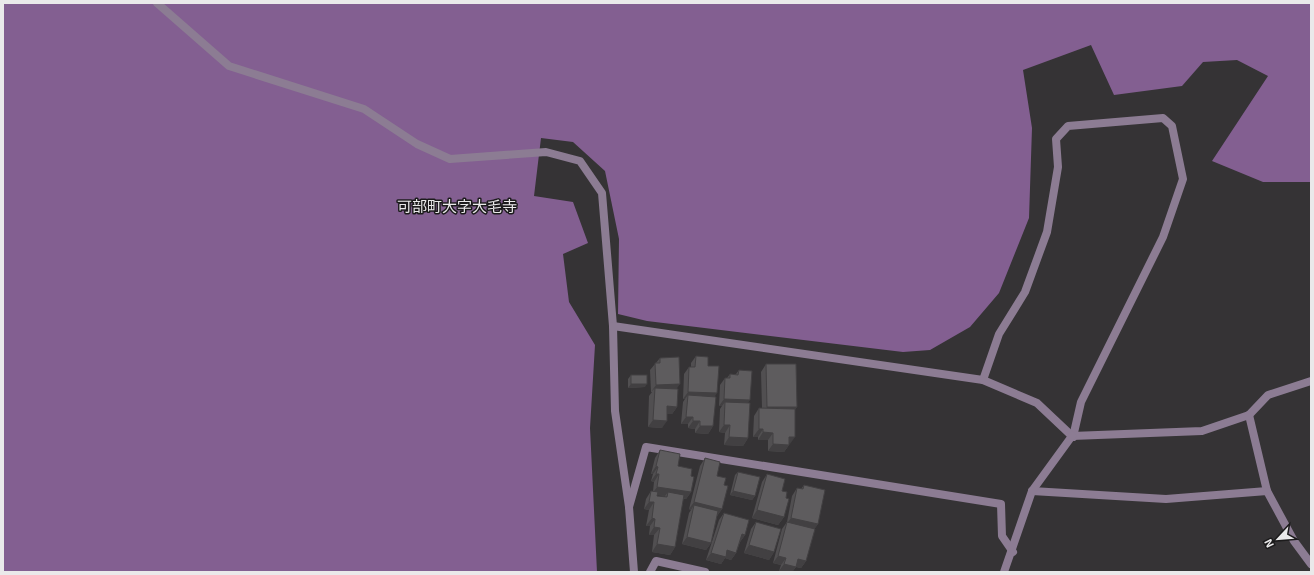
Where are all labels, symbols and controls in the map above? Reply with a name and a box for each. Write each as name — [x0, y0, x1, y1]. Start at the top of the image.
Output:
district label: 可部町大字大毛寺 — [397, 197, 517, 215]
north arrow — [1258, 519, 1298, 559]
text: N — [1261, 537, 1276, 550]

